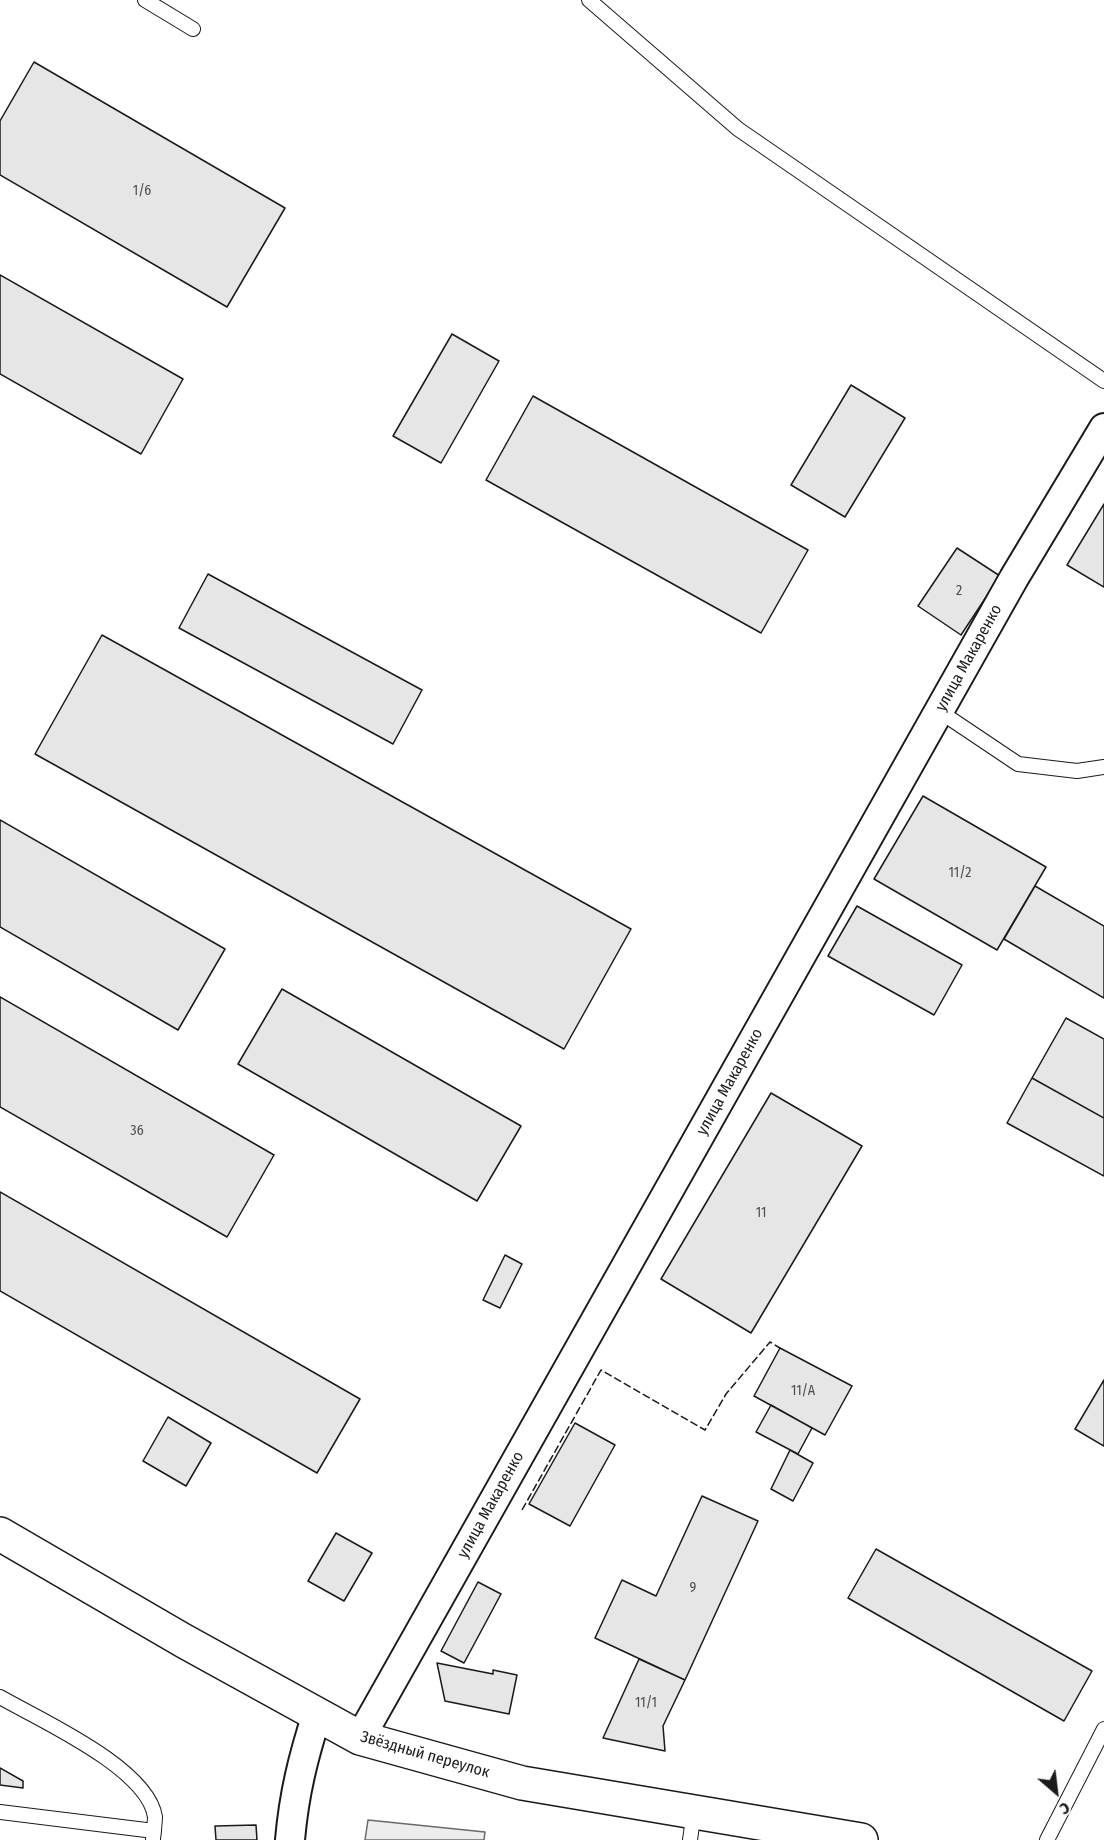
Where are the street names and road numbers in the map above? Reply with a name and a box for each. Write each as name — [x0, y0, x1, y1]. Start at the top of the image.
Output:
street label: улица Макаренко — [932, 601, 1006, 715]
street label: улица Макаренко — [693, 1025, 767, 1139]
street label: улица Макаренко — [454, 1448, 528, 1562]
street label: Звёздный переулок — [358, 1727, 492, 1783]

